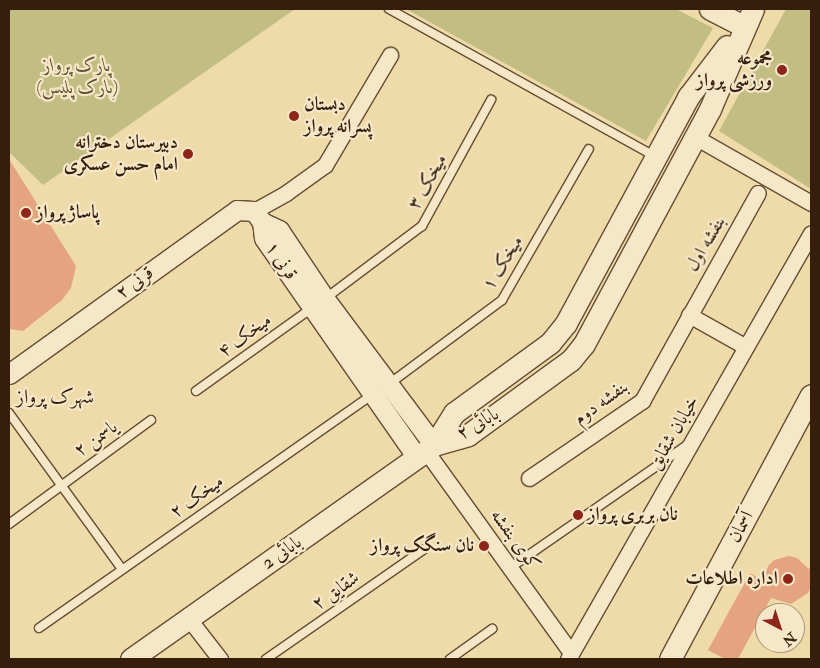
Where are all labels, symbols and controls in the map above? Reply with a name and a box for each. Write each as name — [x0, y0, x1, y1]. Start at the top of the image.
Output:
place label: مجموعه ورزشی پرواز — [696, 48, 772, 92]
park label: پارک پرواز (پارک پلیس) — [36, 55, 118, 99]
marker: مجموعه ورزشی پرواز — [776, 64, 788, 76]
place label: دبستان پسرانه پرواز — [304, 94, 372, 138]
marker: دبستان پسرانه پرواز — [288, 110, 300, 122]
place label: دبیرستان دخترانه امام حسن عسکری — [64, 132, 178, 176]
marker: دبیرستان دخترانه امام حسن عسکری — [182, 148, 194, 160]
street label: میخک ۳ — [403, 150, 453, 214]
place label: پاساژ پرواز — [36, 202, 99, 224]
marker: پاساژ پرواز — [20, 207, 32, 219]
street label: بنفشه اول — [681, 212, 731, 276]
street label: میخک ۱ — [477, 231, 529, 295]
street label: قرنی ۱ — [260, 238, 302, 284]
street label: قرنی ۲ — [112, 262, 158, 304]
street label: میخک ۴ — [214, 309, 276, 363]
street label: بنفشه دوم — [569, 376, 633, 430]
district label: شهرک پرواز — [16, 384, 94, 408]
street label: خیابان شقایق — [644, 392, 704, 474]
street label: بابائی ۲ — [453, 403, 503, 445]
street label: یاسمن ۲ — [70, 416, 122, 462]
street label: میخک ۲ — [166, 470, 228, 524]
place label: نان بربری پرواز — [588, 504, 678, 526]
street label: کوی بنفشه — [485, 505, 545, 575]
street label: آسمان — [723, 507, 759, 547]
marker: نان بربری پرواز — [572, 509, 584, 521]
street label: بابائی 2 — [258, 531, 306, 575]
place label: نان سنگک پرواز — [371, 535, 474, 557]
marker: نان سنگک پرواز — [478, 540, 490, 552]
street label: شقایق ۲ — [308, 567, 364, 615]
place label: اداره اطلاعات — [685, 568, 778, 590]
marker: اداره اطلاعات — [782, 573, 794, 585]
north arrow — [755, 603, 805, 653]
text: N — [779, 629, 800, 650]

